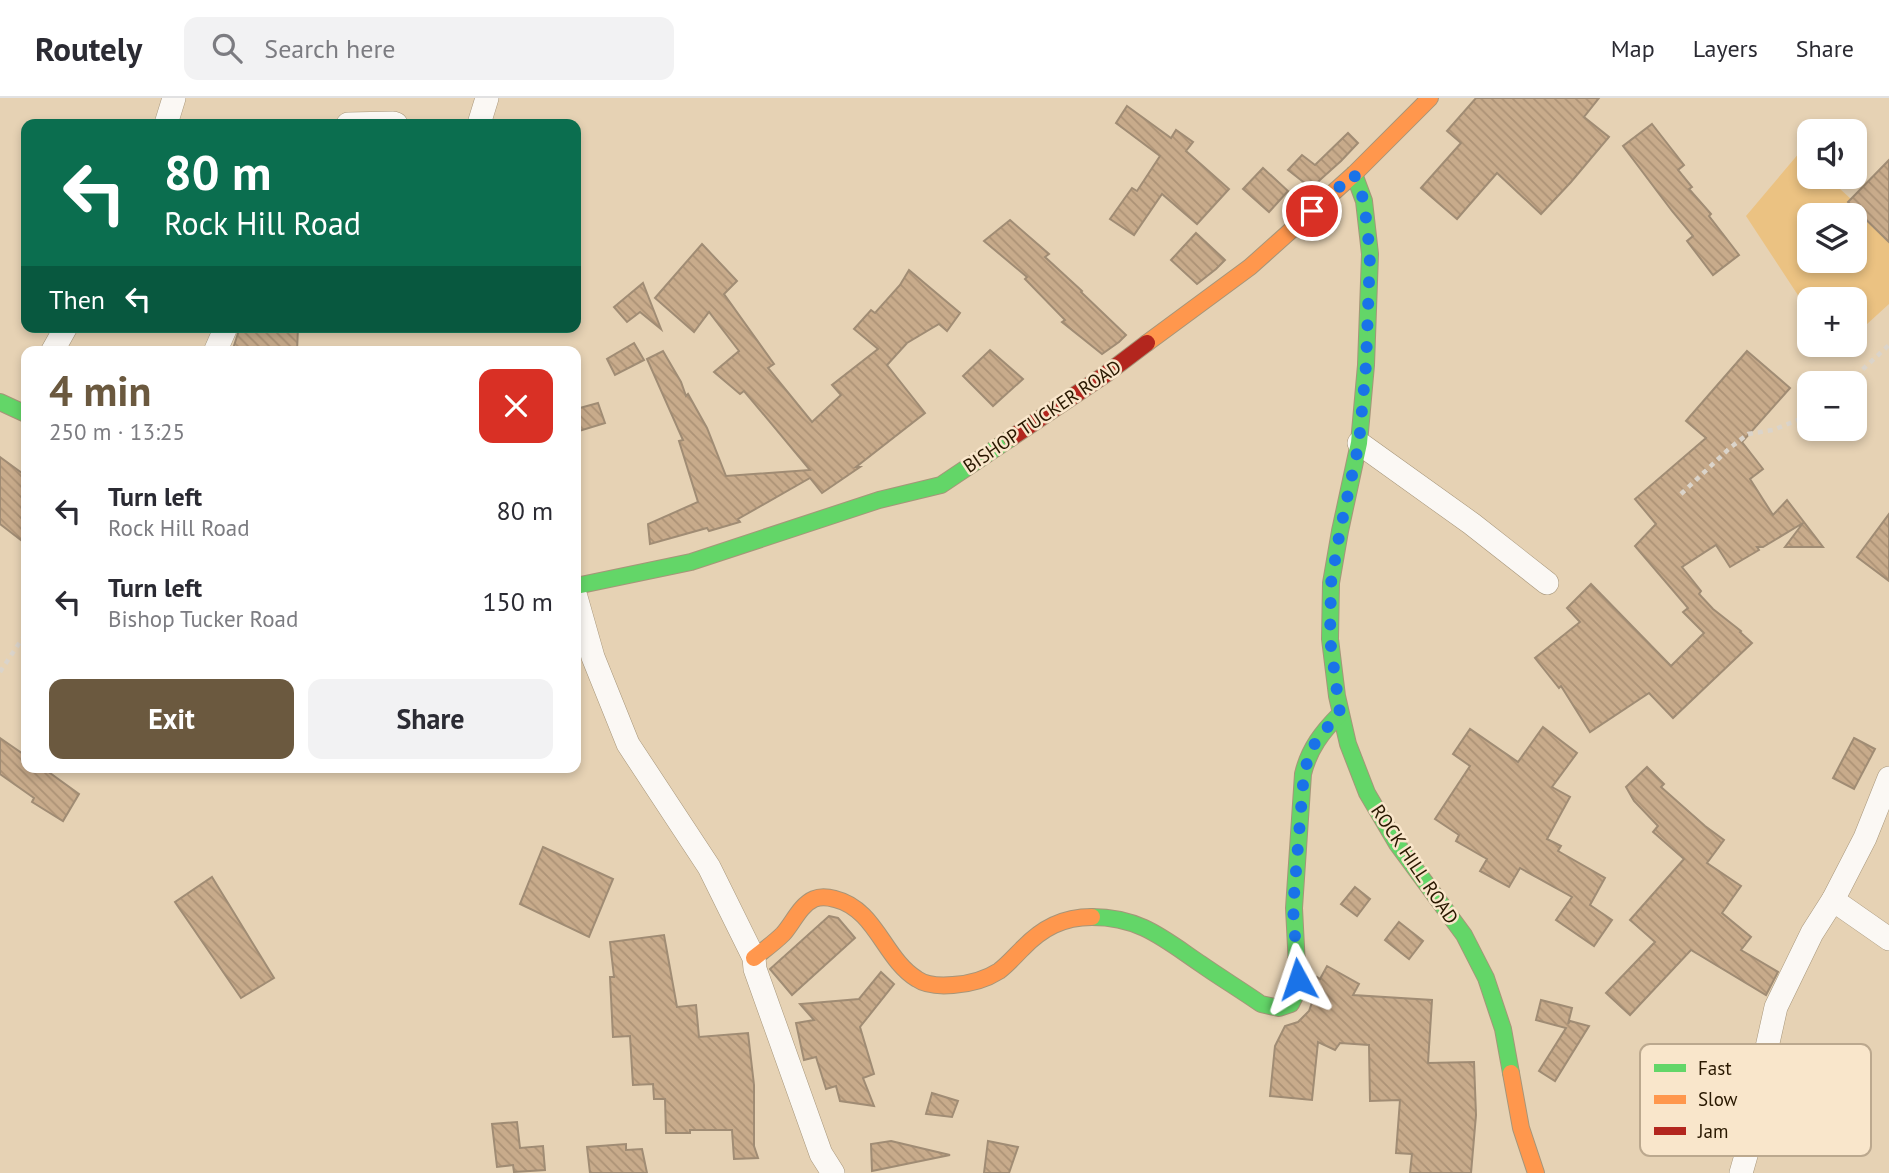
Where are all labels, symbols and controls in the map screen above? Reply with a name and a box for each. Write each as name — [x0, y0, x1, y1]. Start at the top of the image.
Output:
search box — [184, 17, 674, 80]
text: Routely — [35, 27, 142, 70]
icon: search — [208, 29, 246, 67]
text: Search here — [264, 32, 395, 65]
text: Map — [1611, 33, 1655, 64]
text: Layers — [1693, 33, 1758, 64]
text: Share — [1796, 33, 1854, 64]
map controls — [1797, 119, 1867, 441]
button: sound — [1797, 119, 1867, 189]
text: 80 m — [164, 140, 271, 204]
icon: left — [49, 147, 140, 238]
pin — [1282, 181, 1342, 241]
icon: arrive — [1293, 192, 1331, 230]
text: Rock Hill Road — [164, 202, 361, 244]
button: layers — [1797, 203, 1867, 273]
icon: left — [119, 280, 157, 318]
text: Then — [49, 283, 105, 316]
button: + — [1797, 287, 1867, 357]
street label: BISHOP TUCKER ROAD — [958, 354, 1126, 478]
text: 4 min — [49, 363, 151, 418]
button: close — [479, 369, 553, 443]
button: − — [1797, 371, 1867, 441]
text: 250 m · 13:25 — [49, 417, 185, 446]
text: Turn left — [108, 480, 202, 513]
icon: left — [49, 492, 87, 530]
text: 80 m — [497, 494, 553, 527]
text: Rock Hill Road — [108, 513, 250, 542]
text: Turn left — [108, 571, 202, 604]
icon: left — [49, 583, 87, 621]
text: 150 m — [482, 585, 553, 618]
text: Bishop Tucker Road — [108, 604, 298, 633]
button: Exit — [49, 679, 294, 759]
button: Share — [308, 679, 553, 759]
street label: ROCK HILL ROAD — [1366, 800, 1464, 928]
position arrow — [1261, 942, 1335, 1016]
legend — [1640, 1044, 1871, 1156]
text: Fast — [1698, 1056, 1732, 1080]
text: Slow — [1698, 1087, 1738, 1111]
text: Jam — [1697, 1119, 1728, 1143]

